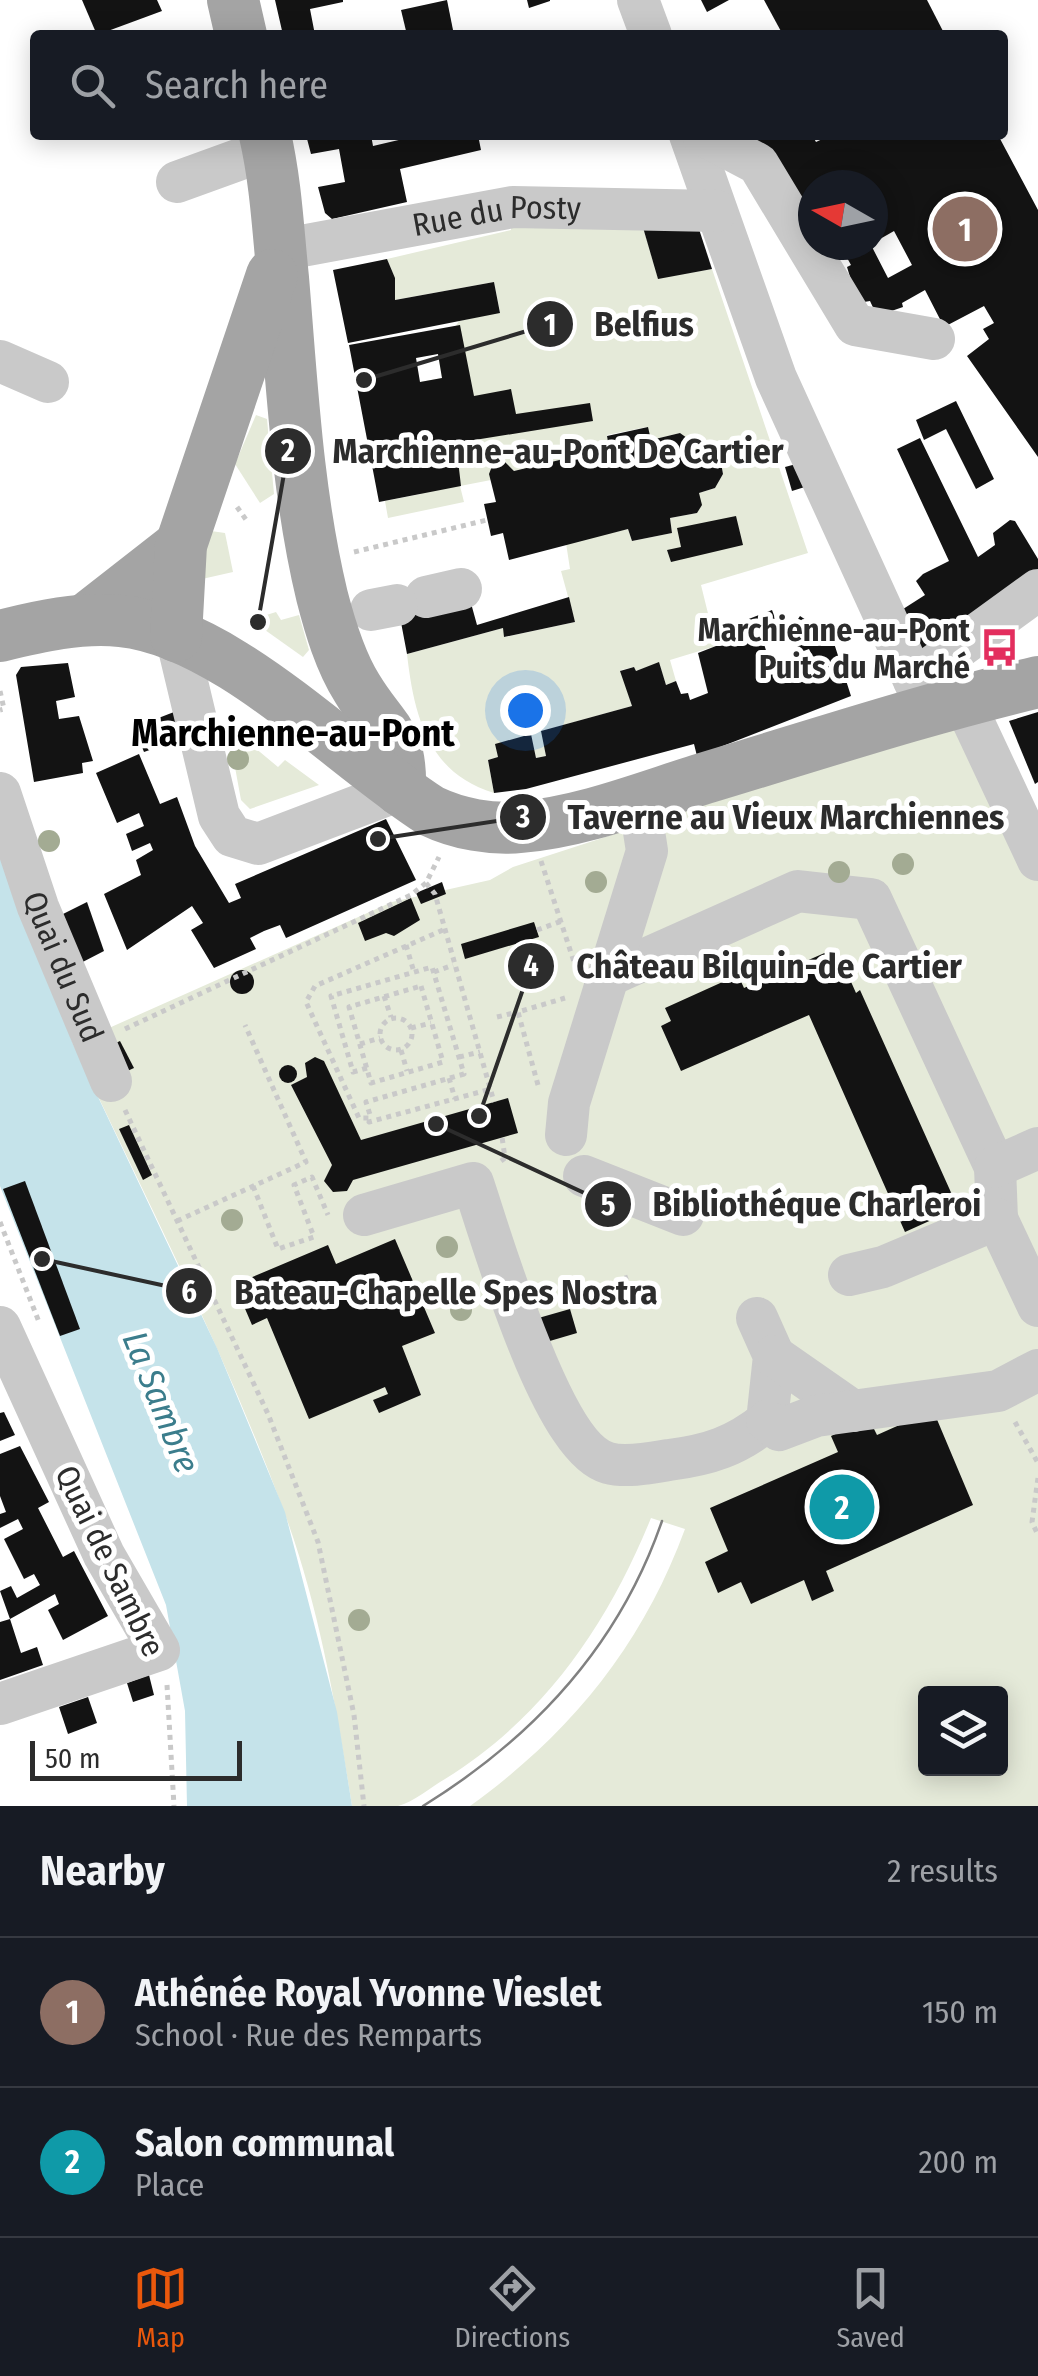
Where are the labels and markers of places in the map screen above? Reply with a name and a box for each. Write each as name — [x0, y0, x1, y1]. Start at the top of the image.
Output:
pin: 1 — [932, 192, 998, 266]
callout: Belfius — [525, 292, 714, 357]
callout: Marchienne-au-Pont De Cartier — [263, 418, 804, 483]
place label: Marchienne-au-Pont Puits du Marché — [698, 611, 971, 686]
bus stop icon: Marchienne-au-Pont Puits du Marché — [979, 627, 1021, 669]
callout: Taverne au Vieux Marchiennes — [498, 784, 1024, 849]
callout: Château Bilquin-de Cartier — [506, 933, 982, 998]
callout: Bibliothéque Charleroi — [583, 1172, 1002, 1237]
callout: Bateau-Chapelle Spes Nostra — [164, 1259, 677, 1324]
pin: 2 — [810, 1470, 874, 1544]

